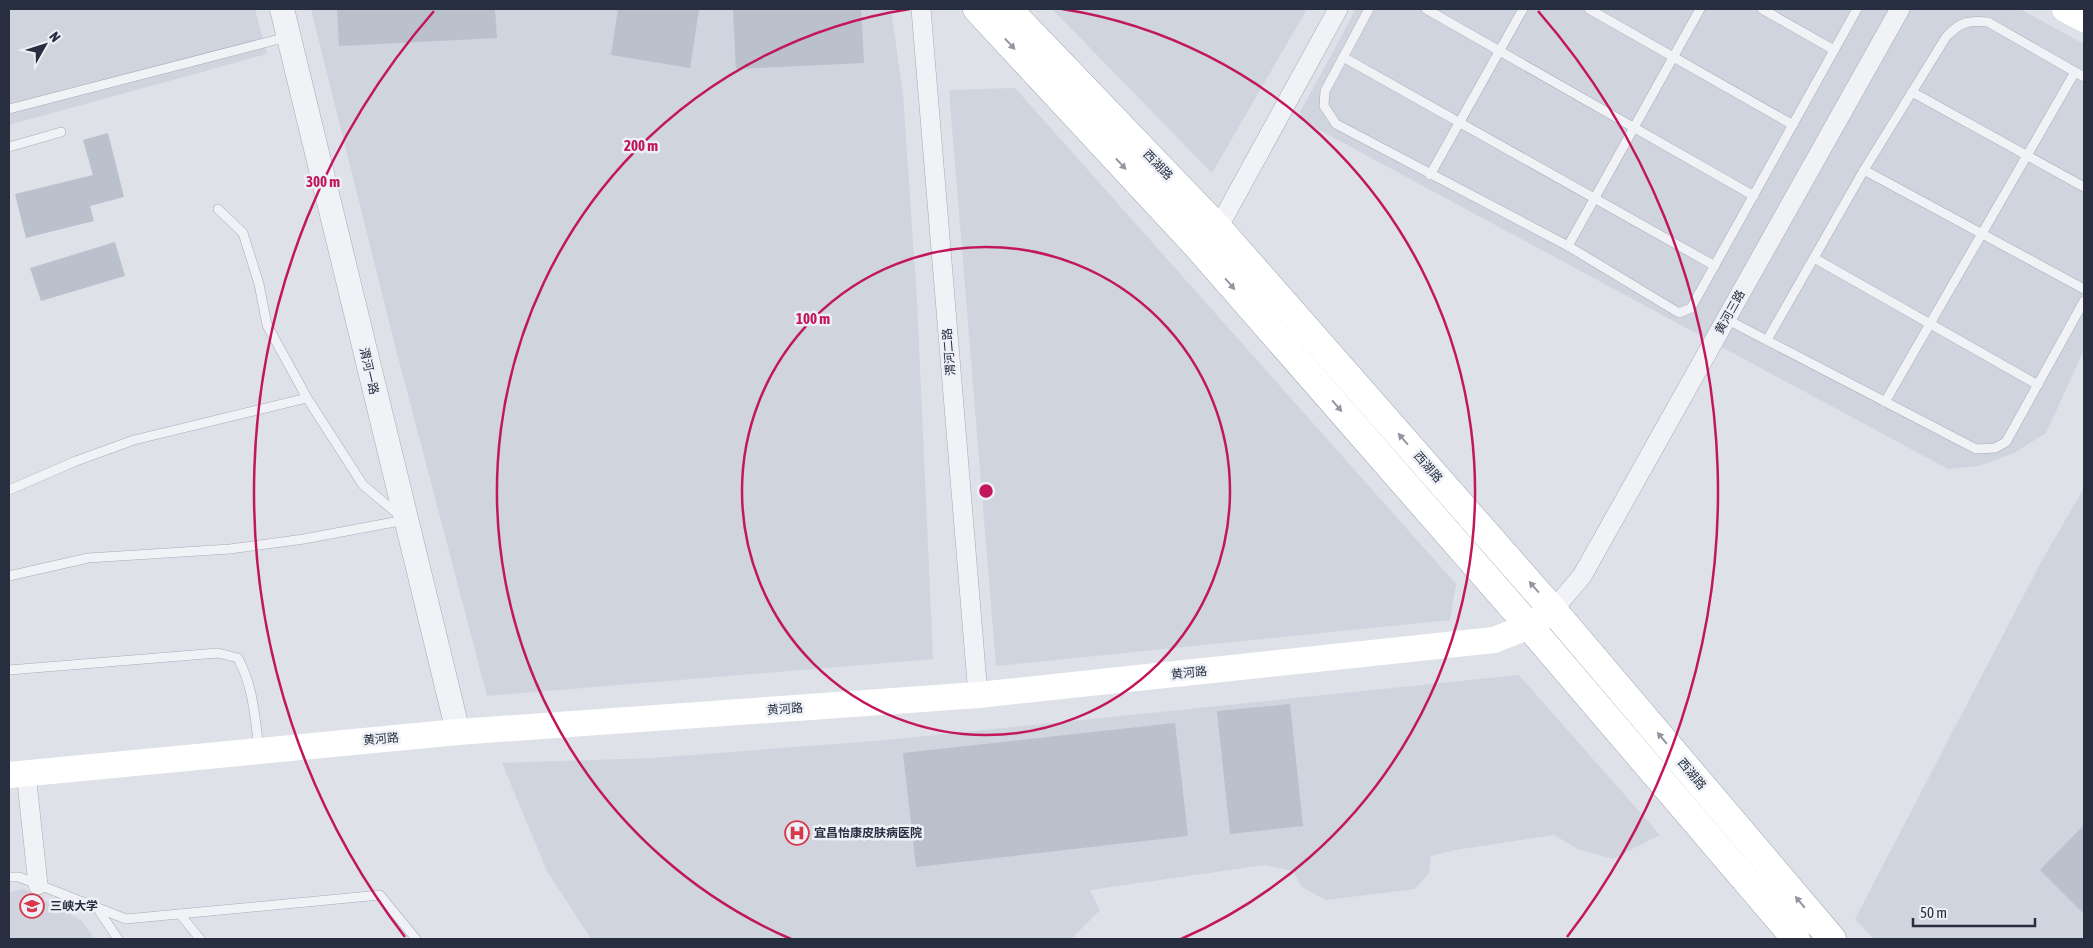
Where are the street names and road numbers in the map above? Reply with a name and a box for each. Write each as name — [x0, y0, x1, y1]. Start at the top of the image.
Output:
street label: 西湖路 — [1140, 147, 1176, 183]
street label: 黄河三路 — [1712, 288, 1748, 336]
street label: 渭河二路 — [940, 327, 958, 377]
street label: 渭河一路 — [357, 346, 381, 396]
street label: 西湖路 — [1411, 449, 1445, 485]
street label: 黄河路 — [1170, 664, 1208, 682]
street label: 黄河路 — [767, 701, 803, 717]
street label: 黄河路 — [362, 730, 400, 748]
street label: 西湖路 — [1675, 756, 1709, 792]

